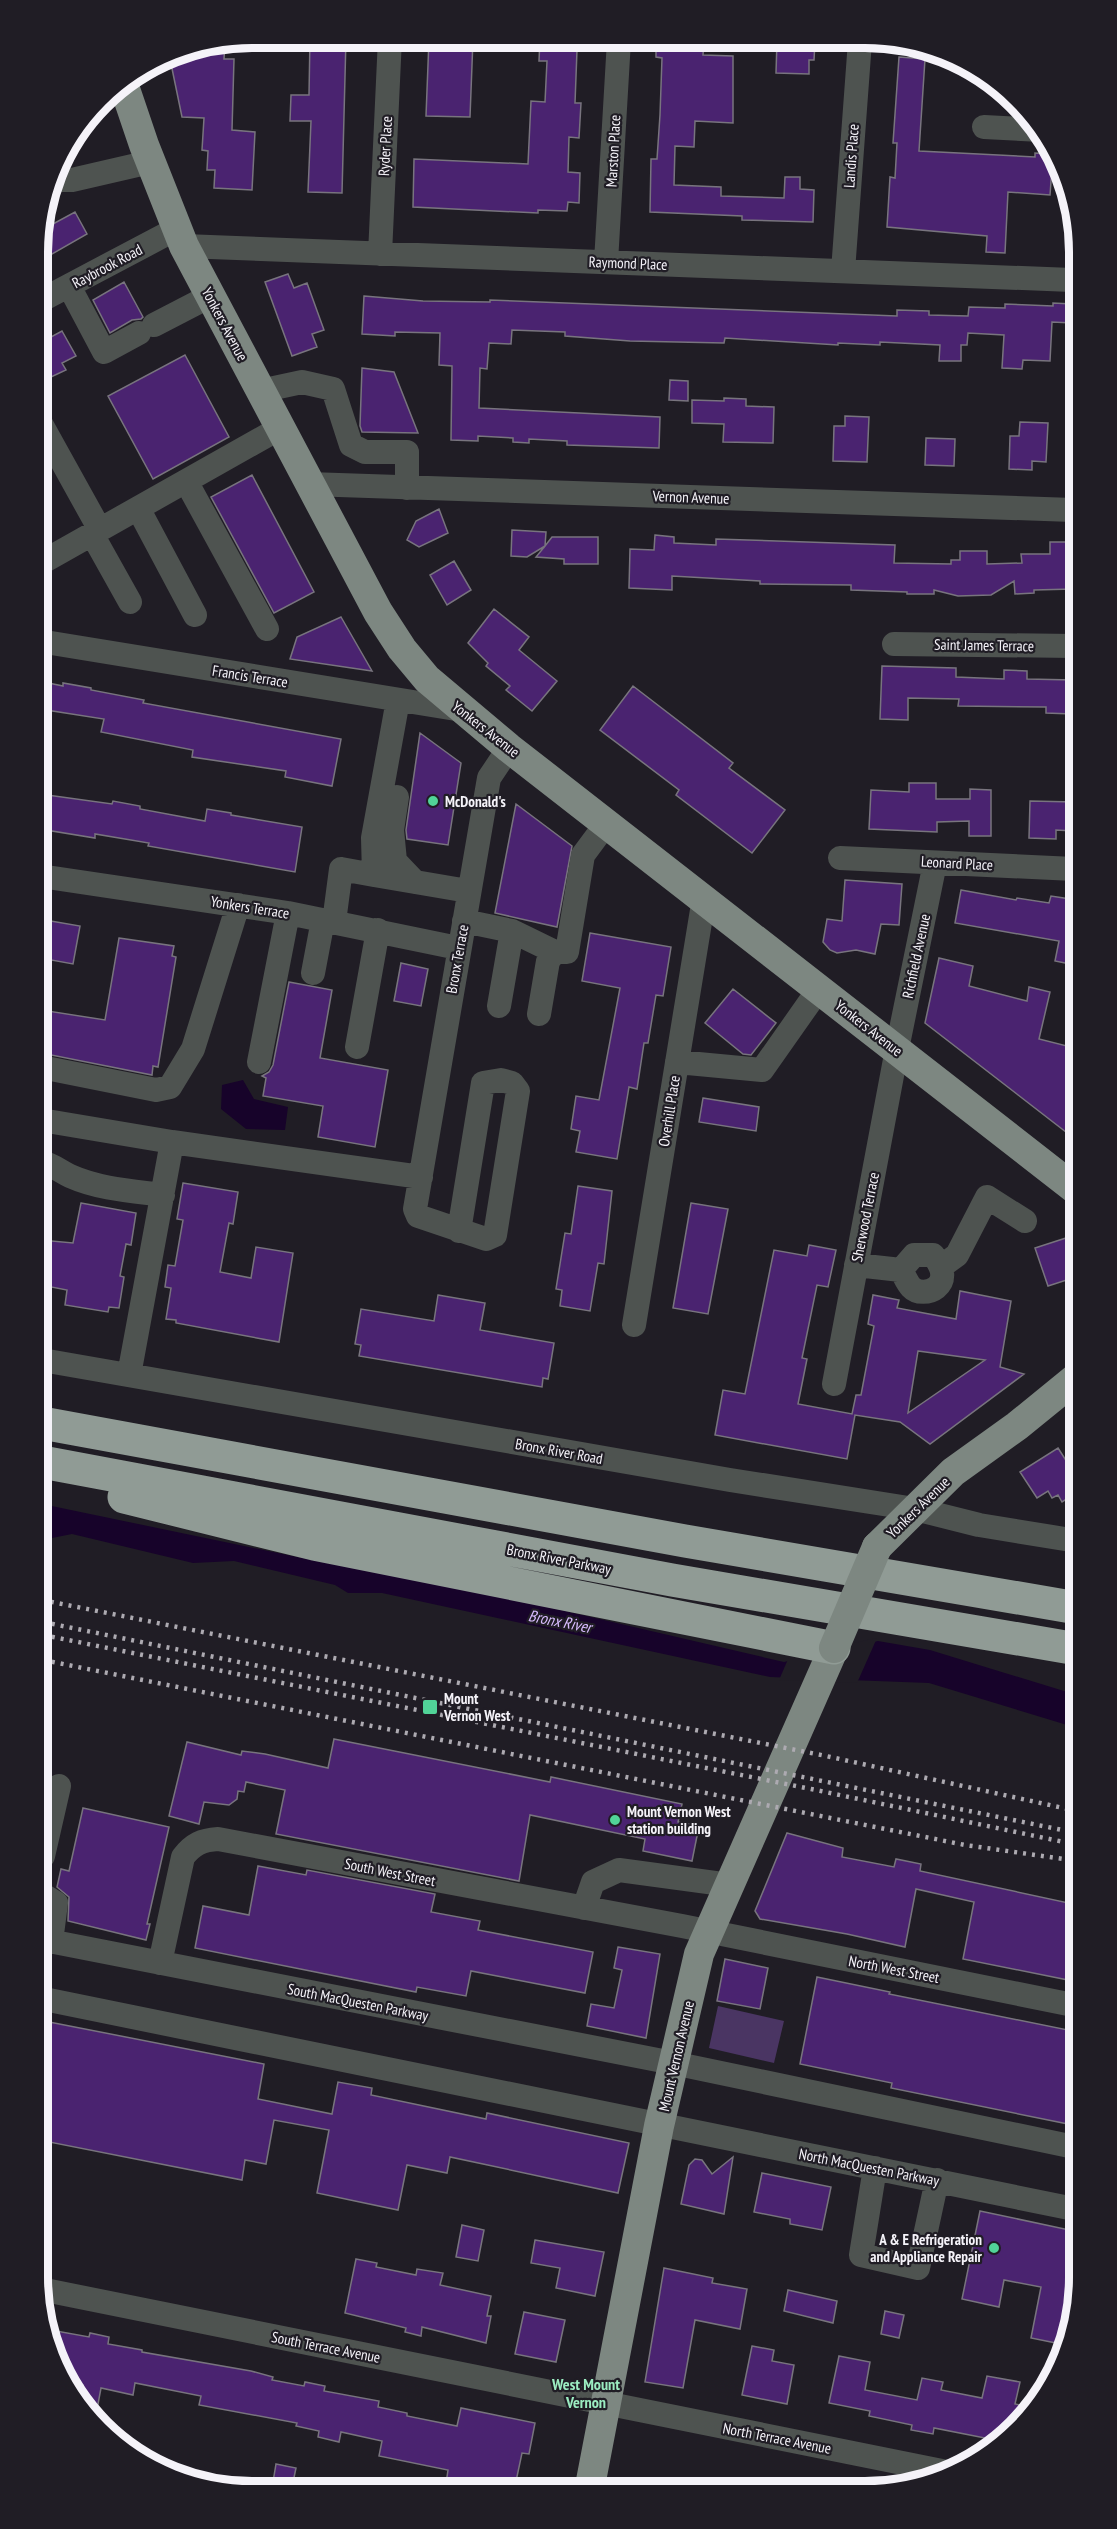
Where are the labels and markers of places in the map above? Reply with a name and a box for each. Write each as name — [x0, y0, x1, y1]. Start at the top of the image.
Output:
place label: McDonald's — [445, 792, 506, 811]
marker: McDonald's — [426, 794, 440, 808]
place label: Mount Vernon West — [443, 1689, 511, 1725]
marker: Mount Vernon West — [421, 1698, 439, 1716]
place label: Mount Vernon West station building — [627, 1802, 731, 1838]
marker: Mount Vernon West station building — [608, 1813, 622, 1827]
place label: A & E Refrigeration and Appliance Repair — [870, 2230, 983, 2266]
marker: A & E Refrigeration and Appliance Repair — [987, 2241, 1001, 2255]

